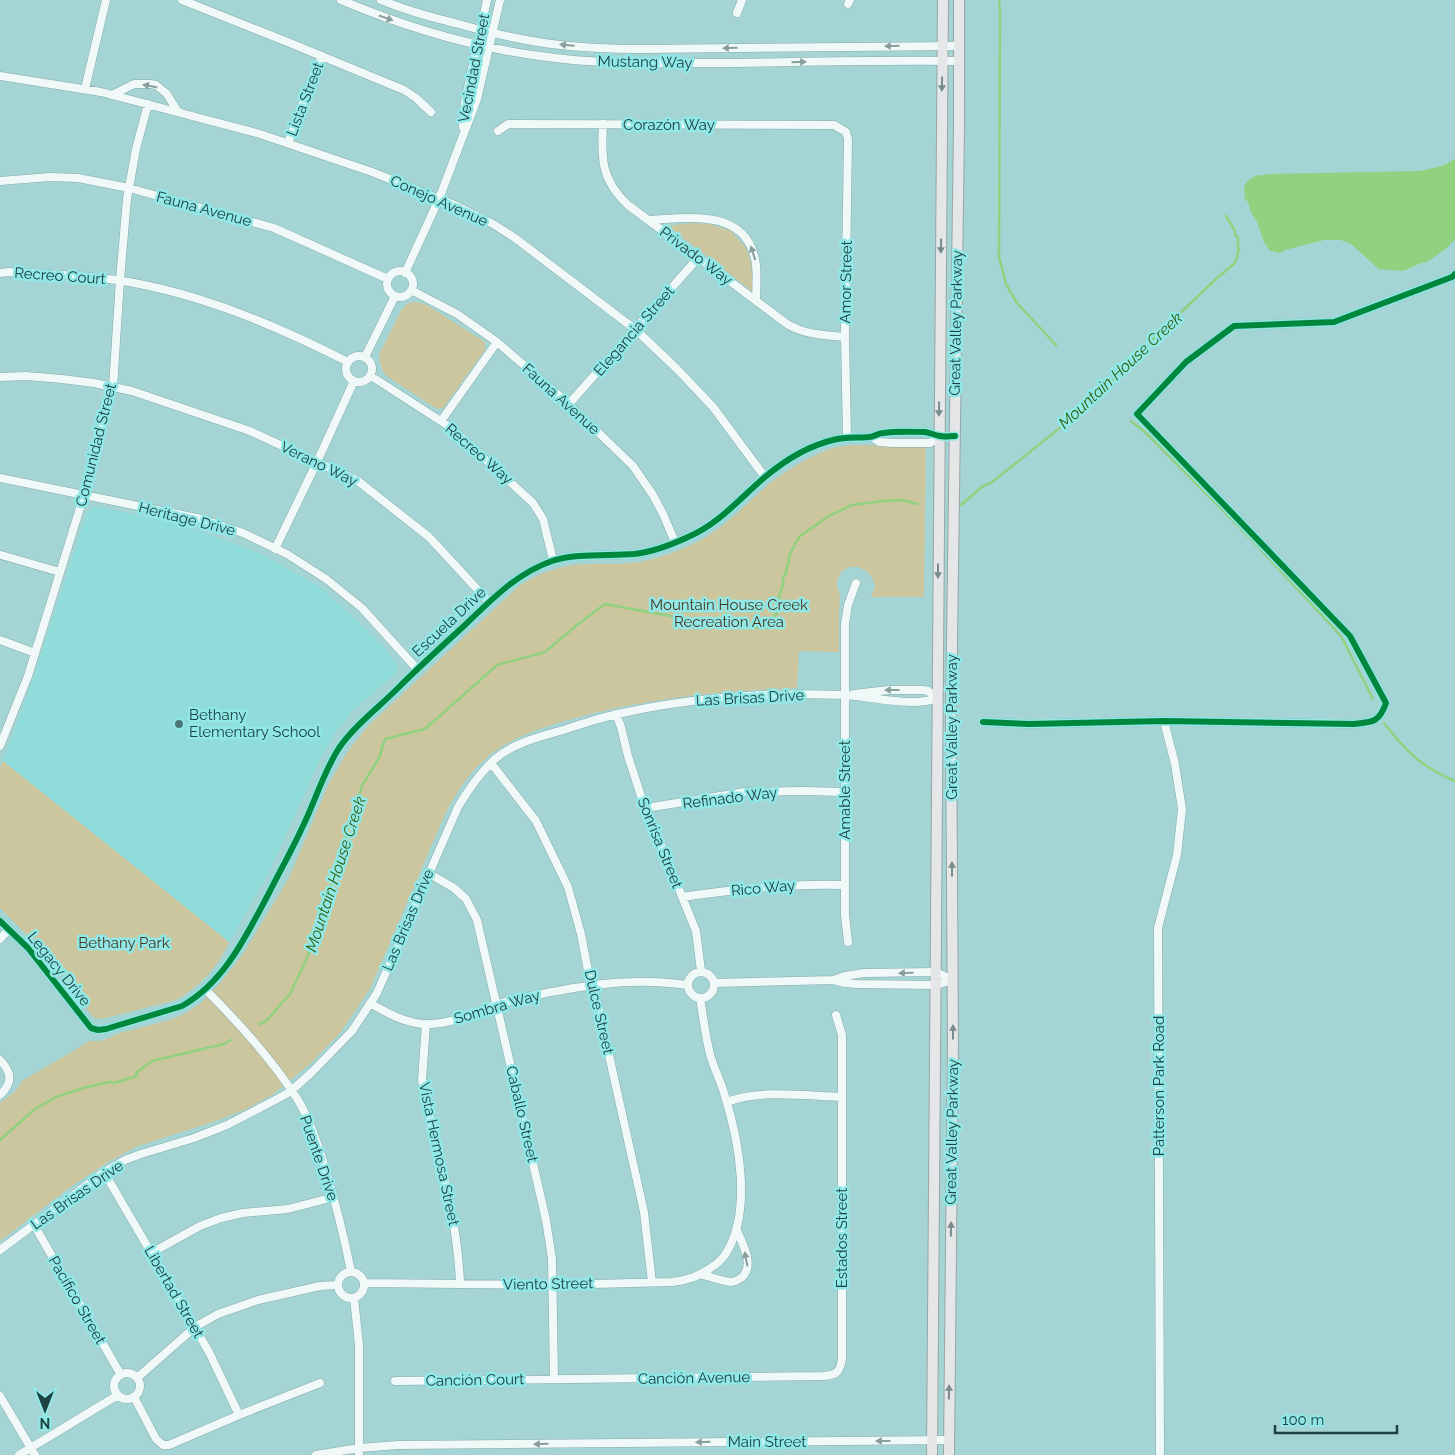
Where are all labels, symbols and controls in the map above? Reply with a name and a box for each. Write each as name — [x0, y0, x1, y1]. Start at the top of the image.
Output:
street label: Vecindad Street — [455, 12, 493, 124]
one-way arrow — [379, 14, 394, 22]
one-way arrow — [559, 41, 575, 49]
one-way arrow — [884, 42, 900, 50]
one-way arrow — [722, 44, 738, 52]
street label: Mustang Way — [597, 52, 693, 72]
one-way arrow — [791, 58, 807, 66]
street label: Lista Street — [283, 59, 327, 139]
one-way arrow — [938, 76, 946, 92]
one-way arrow — [142, 81, 158, 89]
street label: Corazón Way — [623, 116, 715, 134]
street label: Conejo Avenue — [387, 171, 491, 231]
street label: Fauna Avenue — [154, 188, 254, 230]
street label: Privado Way — [656, 223, 736, 289]
one-way arrow — [937, 238, 945, 254]
street label: Amor Street — [836, 240, 856, 324]
one-way arrow — [749, 245, 757, 260]
street label: Great Valley Parkway — [946, 250, 966, 396]
street label: Recreo Court — [14, 264, 106, 288]
street label: Elegancia Street — [590, 282, 678, 380]
water label: Mountain House Creek — [1055, 308, 1186, 433]
street label: Fauna Avenue — [519, 360, 604, 439]
street label: Comunidad Street — [72, 382, 120, 508]
one-way arrow — [935, 401, 943, 417]
street label: Recreo Way — [442, 420, 516, 488]
street label: Verano Way — [278, 438, 360, 490]
street label: Heritage Drive — [137, 498, 237, 540]
one-way arrow — [934, 563, 942, 579]
street label: Escuela Drive — [408, 583, 490, 661]
park label: Mountain House Creek Recreation Area — [650, 596, 808, 631]
street label: Great Valley Parkway — [943, 654, 961, 800]
street label: Las Brisas Drive — [695, 686, 805, 710]
one-way arrow — [884, 686, 900, 694]
place label: Bethany Elementary School — [189, 706, 321, 741]
marker: Bethany Elementary School — [173, 718, 185, 730]
street label: Amable Street — [836, 740, 854, 840]
street label: Refinado Way — [682, 783, 778, 813]
water label: Mountain House Creek — [301, 794, 370, 954]
street label: Sonrisa Street — [634, 795, 686, 891]
one-way arrow — [948, 861, 956, 877]
street label: Las Brisas Drive — [378, 866, 438, 974]
street label: Rico Way — [730, 876, 796, 900]
street label: Legacy Drive — [24, 928, 95, 1010]
park label: Bethany Park — [78, 934, 170, 952]
street label: Dulce Street — [581, 968, 617, 1056]
one-way arrow — [897, 969, 913, 977]
street label: Sombra Way — [452, 986, 542, 1028]
street label: Patterson Park Road — [1150, 1016, 1168, 1156]
one-way arrow — [949, 1023, 957, 1039]
street label: Great Valley Parkway — [942, 1059, 962, 1205]
street label: Caballo Street — [502, 1064, 542, 1164]
street label: Vista Hermosa Street — [415, 1081, 463, 1227]
street label: Puente Drive — [296, 1113, 342, 1203]
street label: Las Brisas Drive — [27, 1156, 127, 1234]
street label: Estados Street — [833, 1188, 851, 1288]
one-way arrow — [947, 1221, 955, 1237]
street label: Libertad Street — [140, 1243, 208, 1341]
one-way arrow — [742, 1250, 750, 1266]
street label: Pacífico Street — [44, 1253, 110, 1347]
street label: Viento Street — [503, 1274, 593, 1294]
street label: Canción Avenue — [638, 1368, 751, 1388]
street label: Canción Court — [426, 1370, 524, 1390]
one-way arrow — [946, 1383, 954, 1399]
north arrow — [20, 1385, 70, 1435]
scale bar — [1275, 1402, 1398, 1434]
text: 100 m — [1282, 1411, 1324, 1429]
text: N — [40, 1415, 50, 1431]
street label: Main Street — [728, 1433, 806, 1451]
one-way arrow — [875, 1437, 891, 1445]
one-way arrow — [695, 1438, 711, 1446]
one-way arrow — [533, 1440, 549, 1448]

